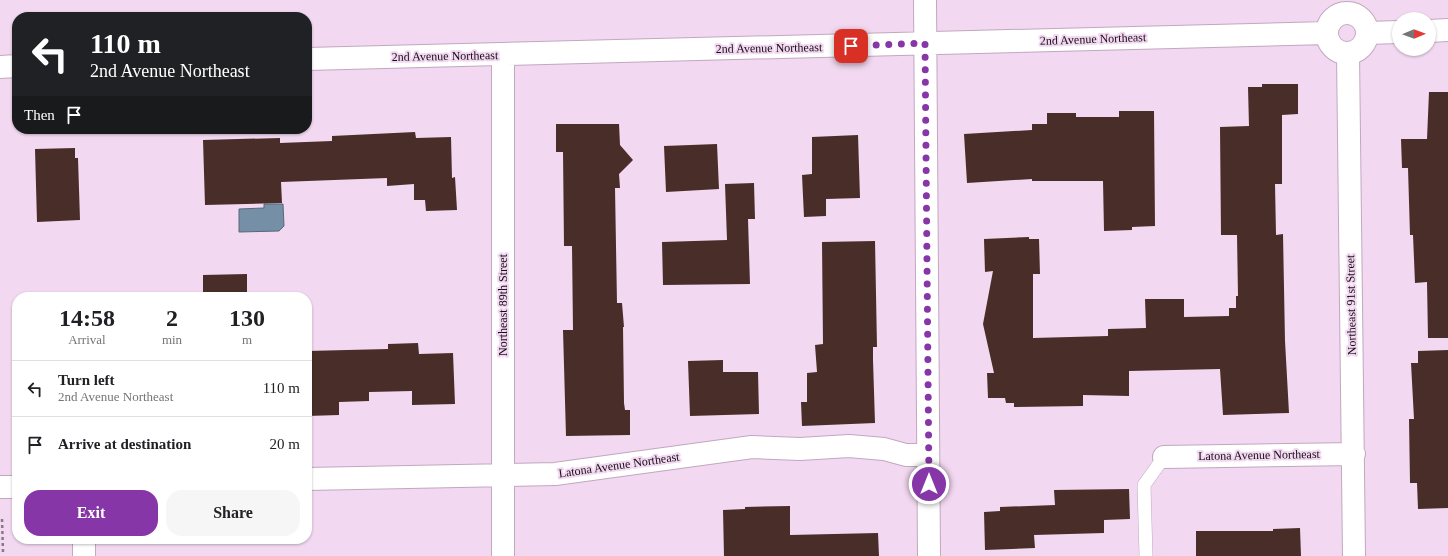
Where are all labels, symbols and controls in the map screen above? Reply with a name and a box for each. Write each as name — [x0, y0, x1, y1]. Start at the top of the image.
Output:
north arrow — [1392, 12, 1436, 56]
map controls — [1392, 12, 1436, 56]
icon: left — [24, 28, 76, 80]
text: 110 m — [90, 28, 161, 59]
pin — [834, 29, 868, 63]
street label: 2nd Avenue Northeast — [1040, 30, 1147, 48]
icon: arrive — [840, 35, 862, 57]
street label: 2nd Avenue Northeast — [716, 40, 823, 56]
street label: 2nd Avenue Northeast — [392, 48, 499, 64]
text: 2nd Avenue Northeast — [90, 61, 250, 81]
icon: arrive — [63, 104, 85, 126]
text: Then — [24, 107, 55, 123]
street label: Northeast 89th Street — [496, 253, 510, 356]
street label: Northeast 91st Street — [1343, 254, 1359, 355]
text: 14:58 — [59, 305, 115, 331]
text: 2 — [166, 305, 178, 331]
text: 130 — [229, 305, 265, 331]
text: Arrival — [68, 332, 106, 347]
text: min — [162, 332, 182, 347]
text: m — [242, 332, 252, 347]
text: Turn left — [58, 372, 115, 388]
icon: left — [24, 378, 46, 400]
text: 110 m — [263, 380, 300, 396]
text: 2nd Avenue Northeast — [58, 389, 173, 404]
icon: arrive — [24, 434, 46, 456]
text: Arrive at destination — [58, 436, 191, 452]
text: 20 m — [270, 436, 300, 452]
street label: Latona Avenue Northeast — [1198, 447, 1321, 463]
street label: Latona Avenue Northeast — [558, 450, 681, 480]
position arrow — [908, 463, 950, 505]
button: Exit — [24, 490, 158, 536]
button: Share — [166, 490, 300, 536]

